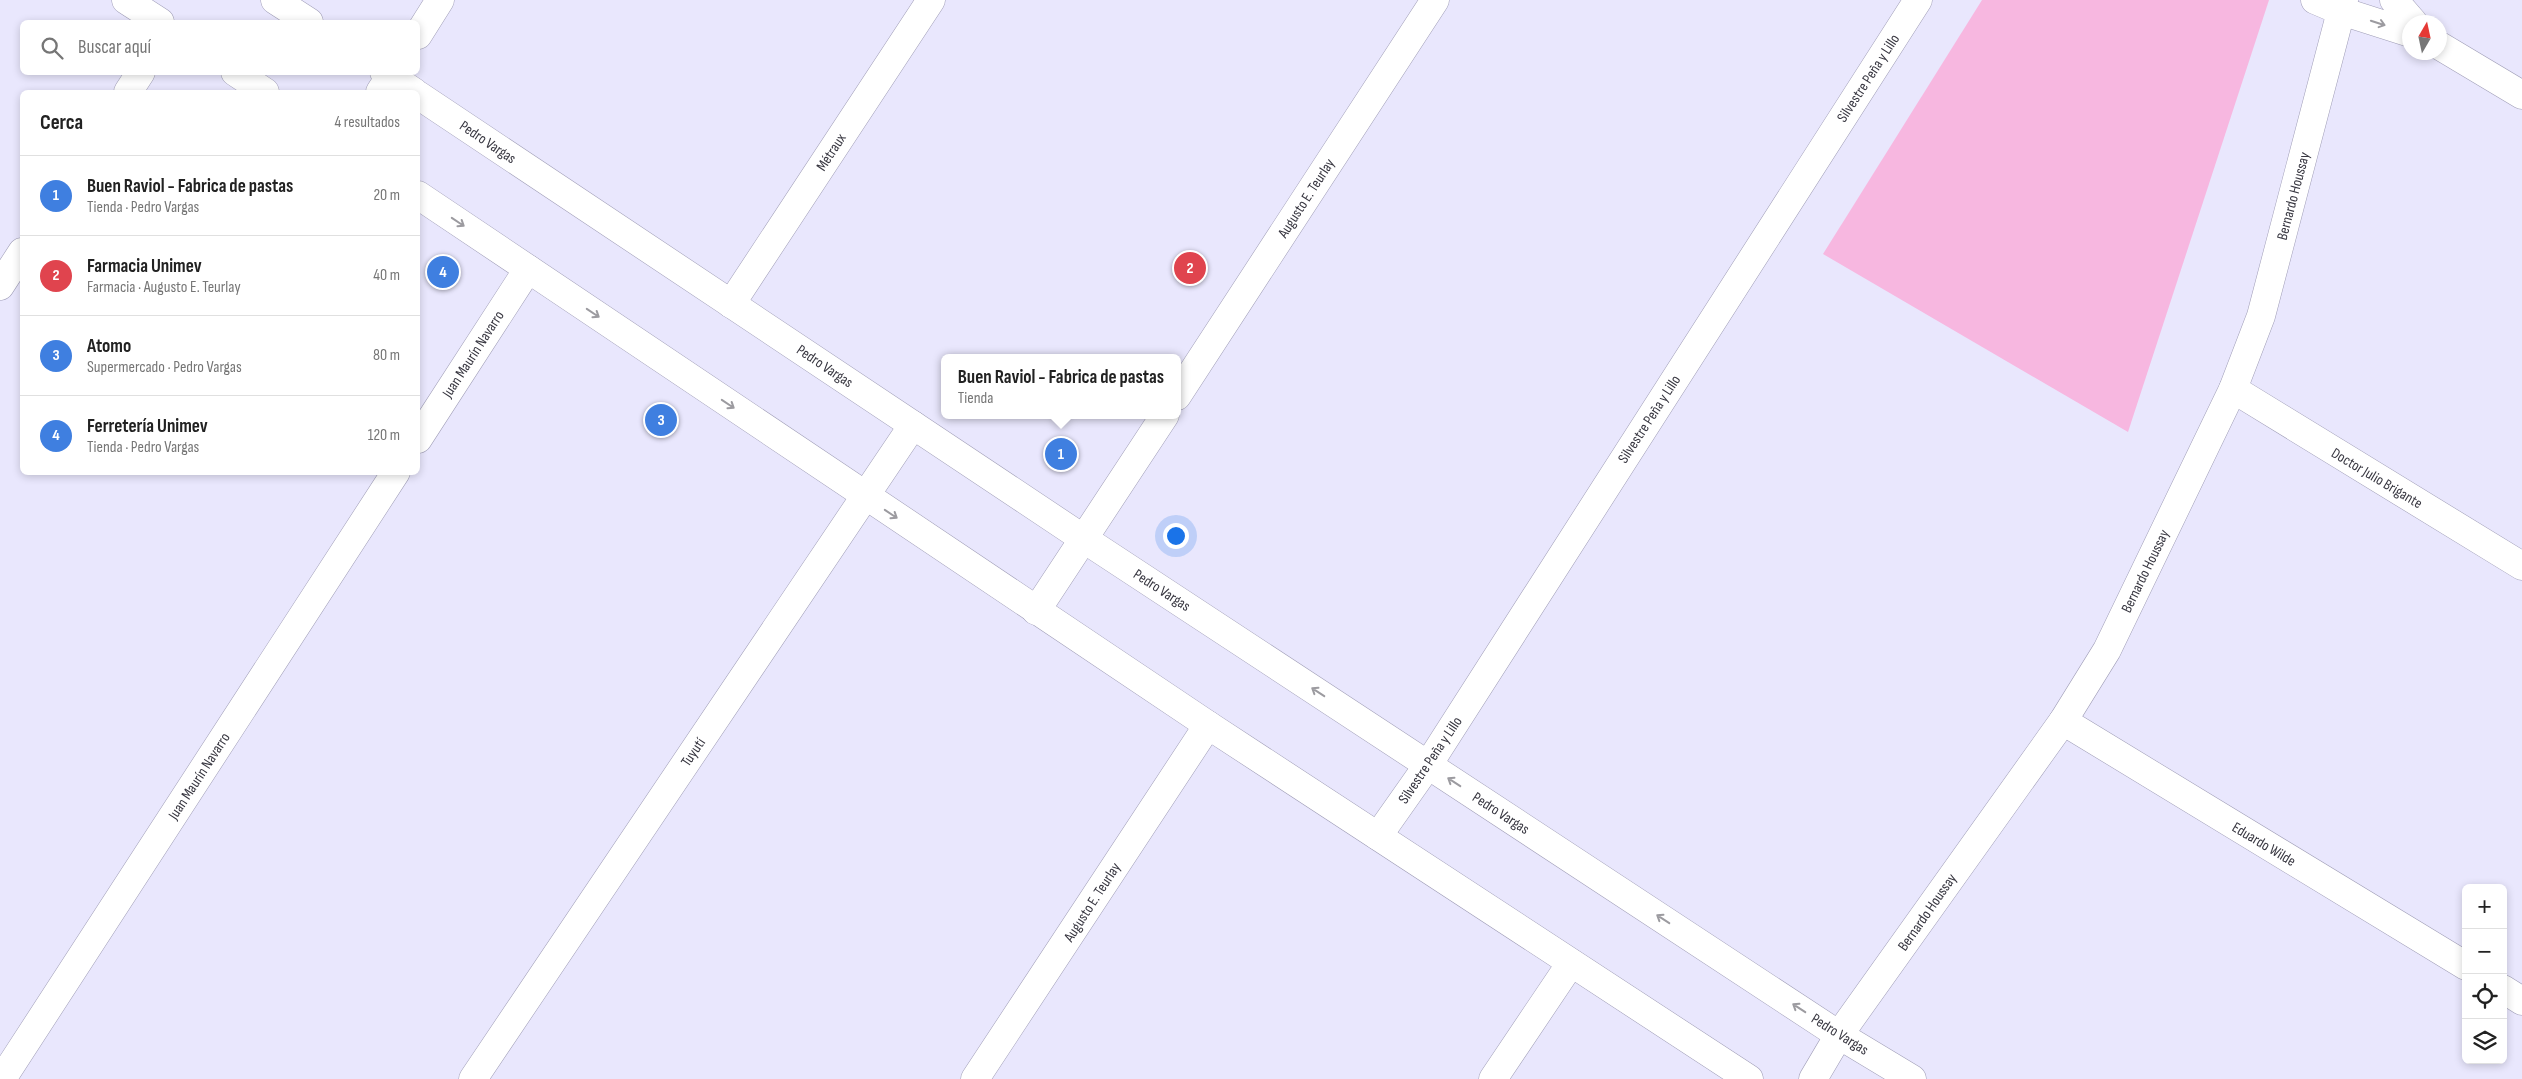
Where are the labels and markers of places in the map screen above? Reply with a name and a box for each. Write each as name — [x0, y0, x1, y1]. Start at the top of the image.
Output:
pin: 2 — [1174, 249, 1206, 287]
pin: 4 — [427, 253, 459, 291]
pin: 3 — [645, 401, 677, 439]
pin: 1 — [1045, 435, 1077, 473]

